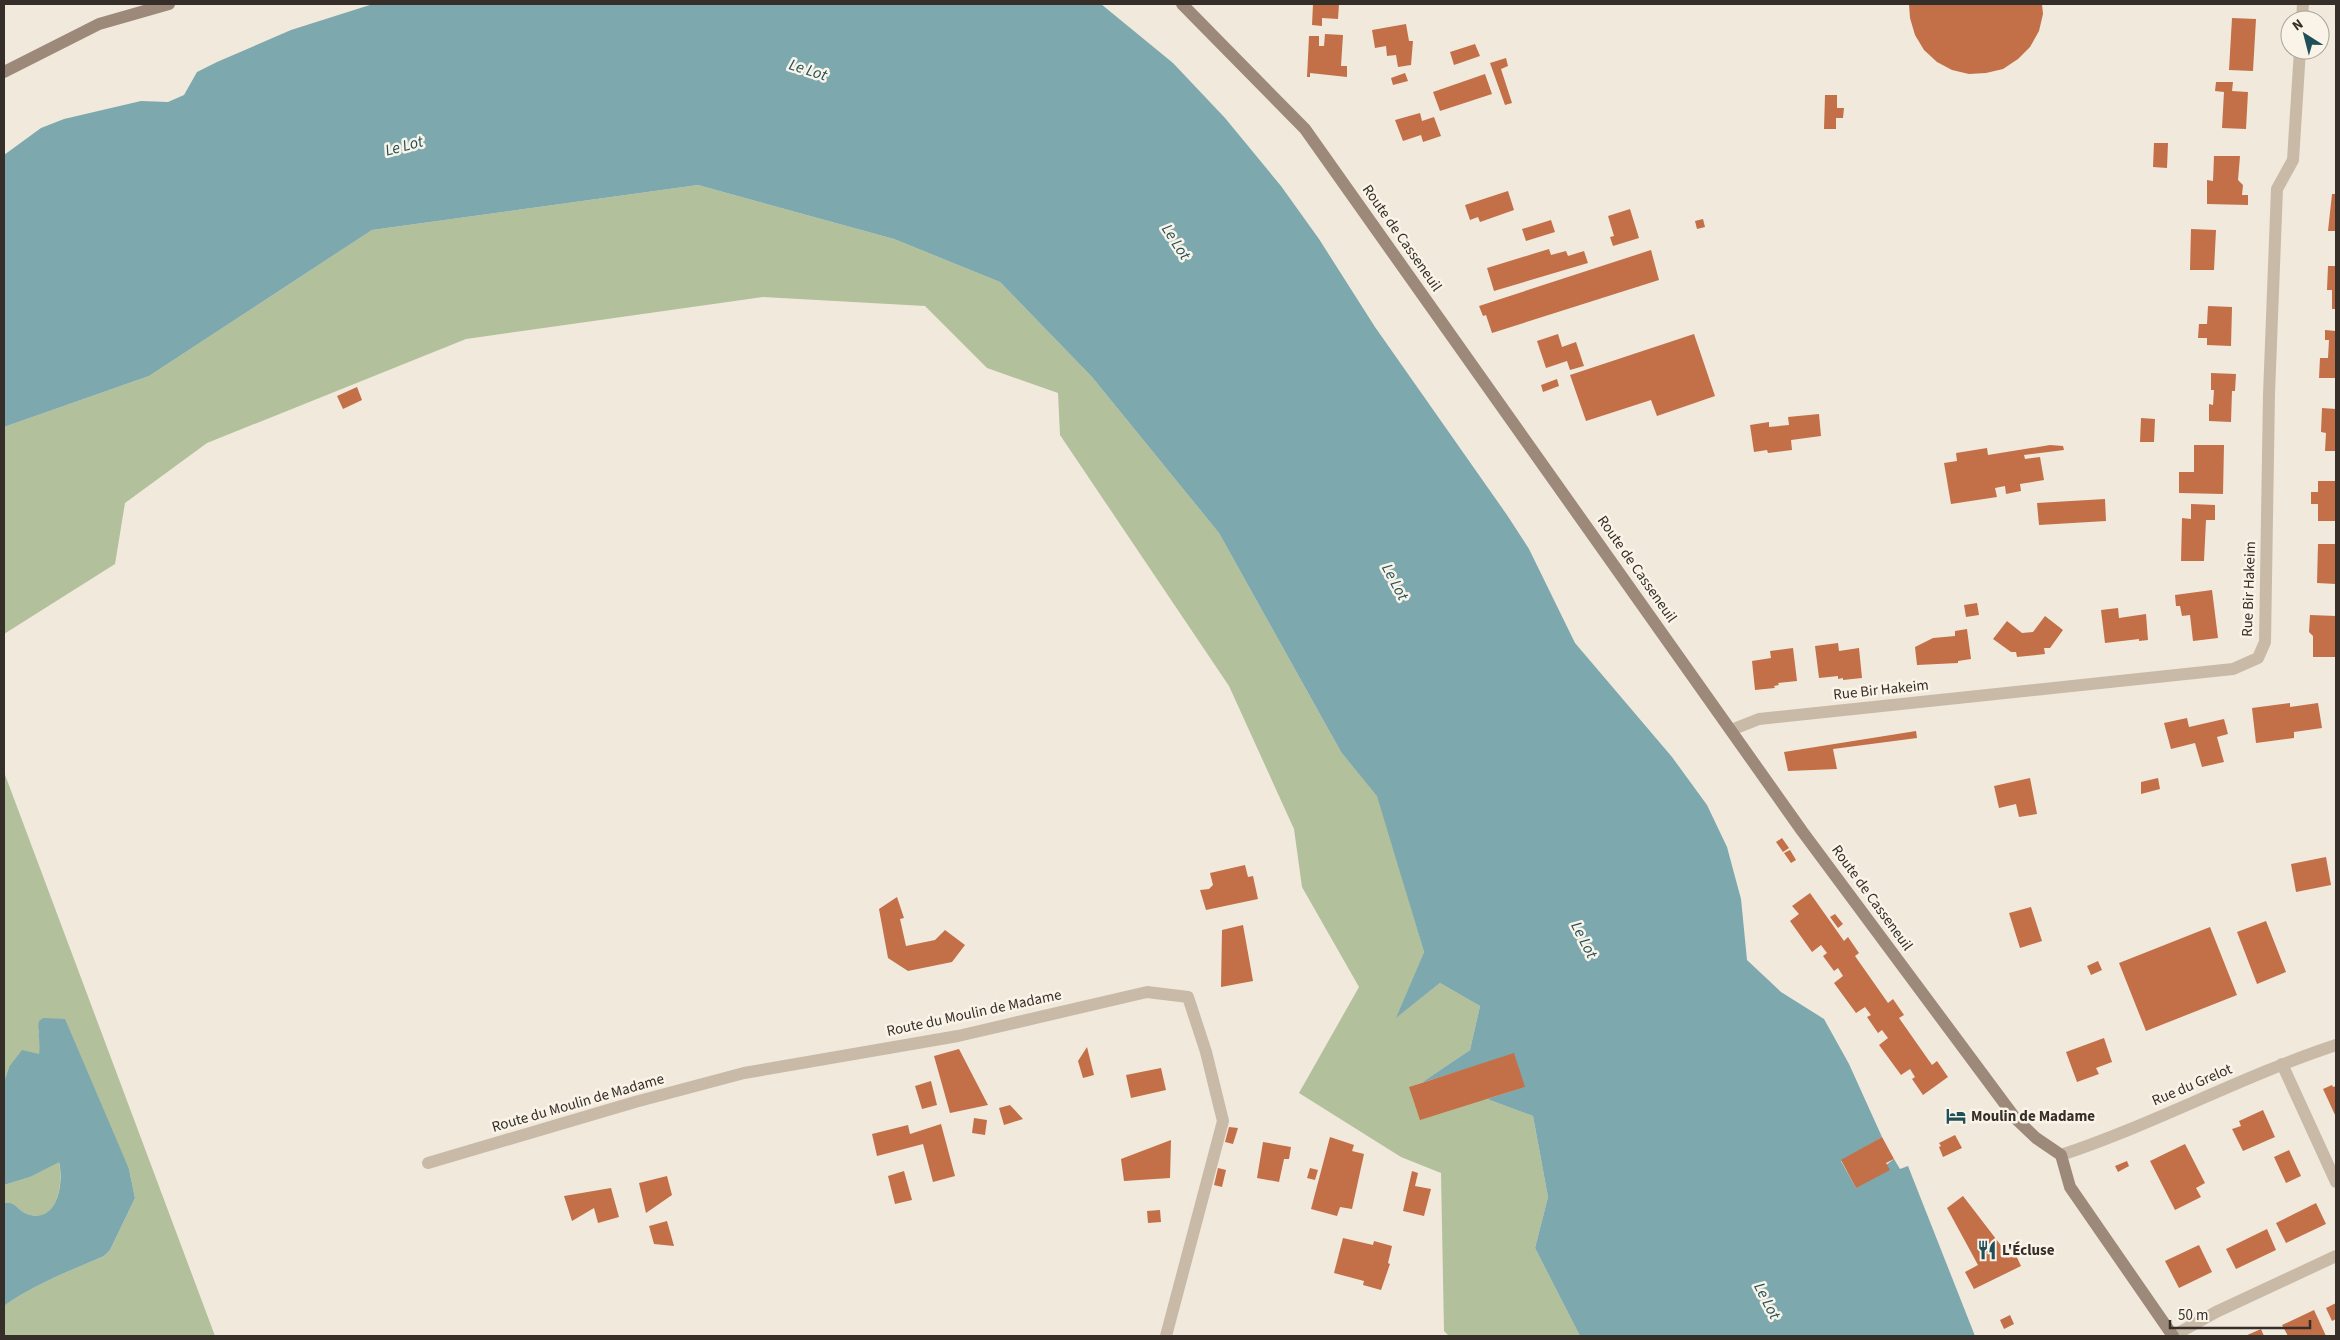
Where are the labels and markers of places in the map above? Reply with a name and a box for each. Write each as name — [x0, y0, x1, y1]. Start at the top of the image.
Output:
hotel icon: Moulin de Madame — [1945, 1105, 1967, 1127]
place label: Moulin de Madame — [1971, 1106, 2095, 1127]
restaurant icon: L'Écluse — [1976, 1239, 1998, 1261]
place label: L'Écluse — [2002, 1240, 2055, 1261]

